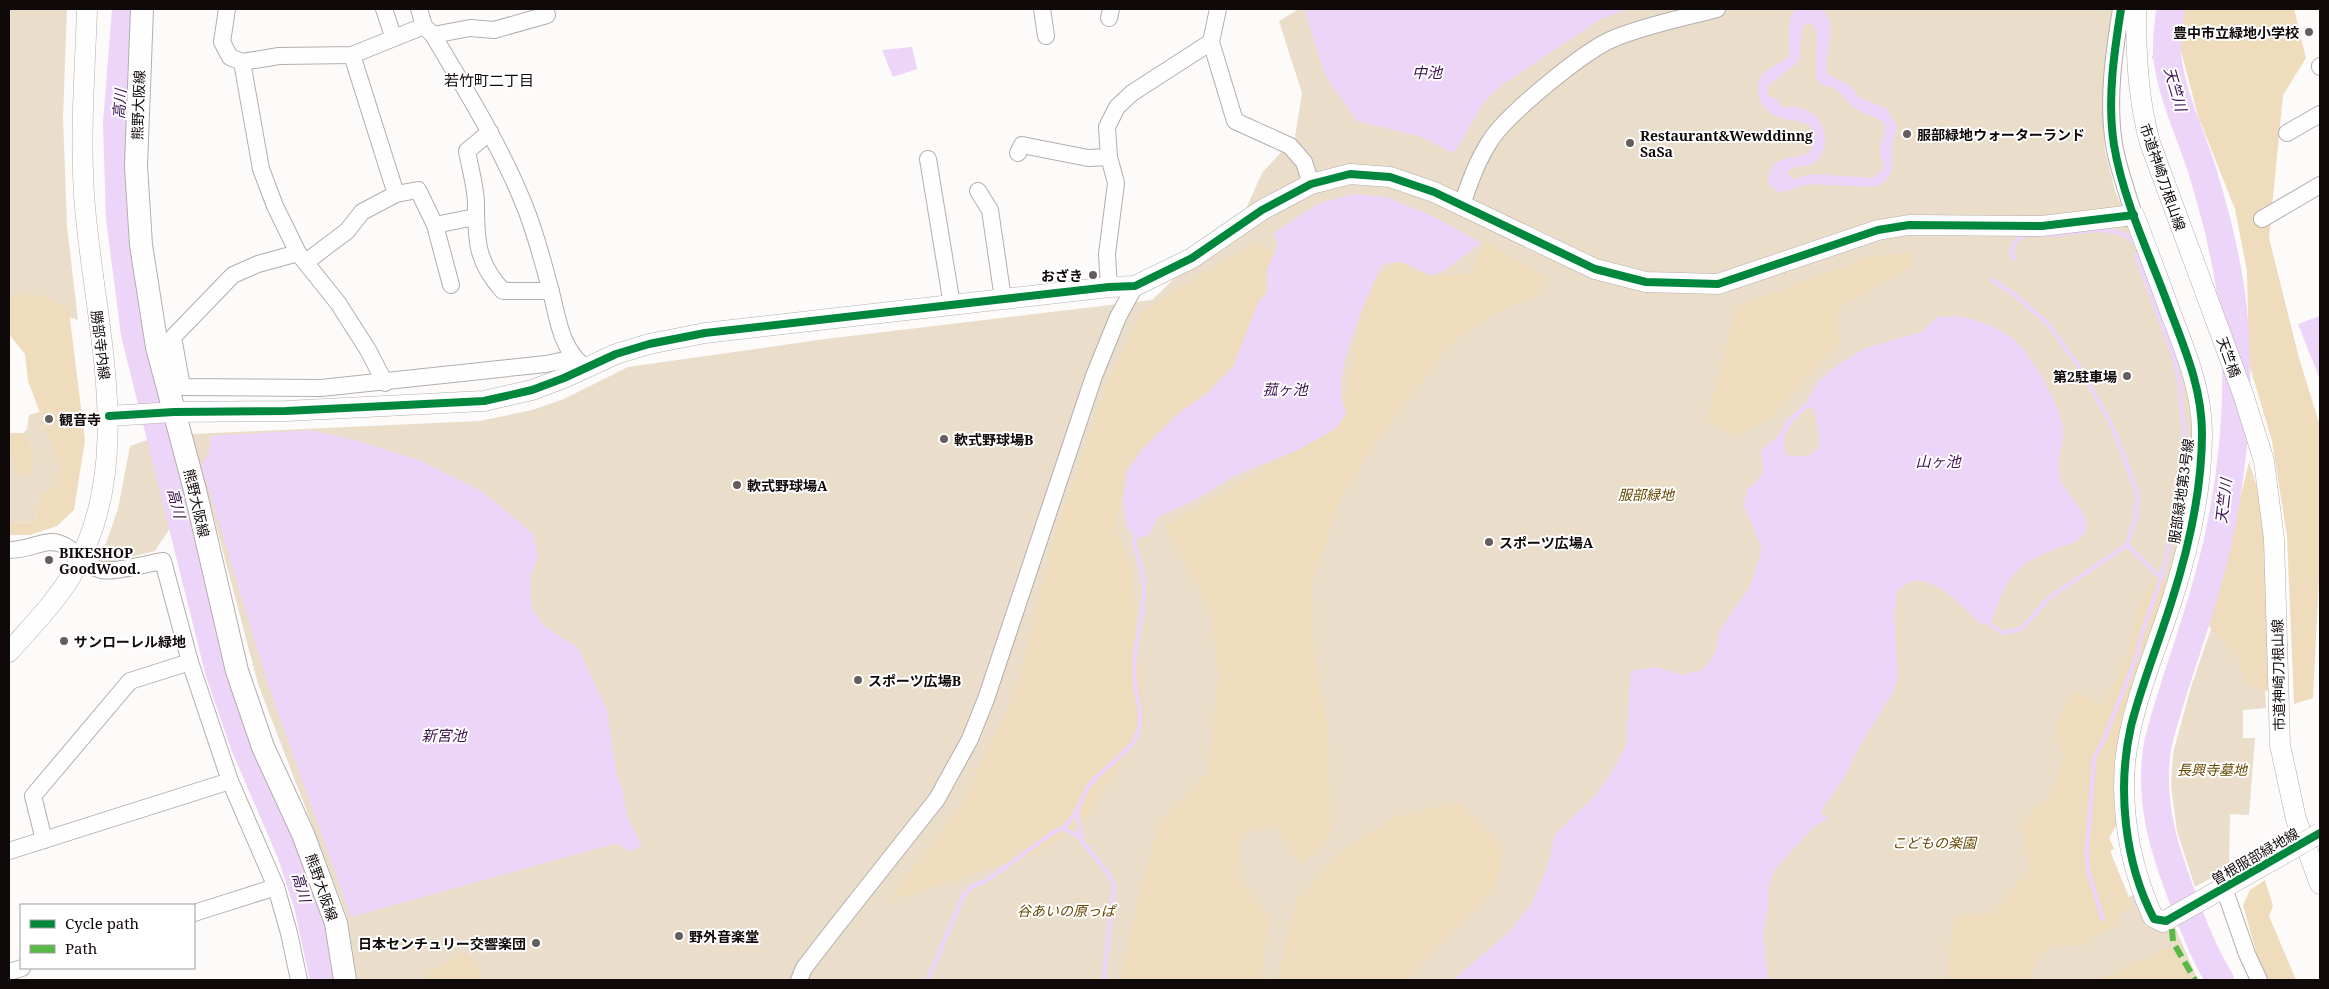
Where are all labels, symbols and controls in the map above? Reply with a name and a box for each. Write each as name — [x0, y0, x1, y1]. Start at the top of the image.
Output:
place label: 豊中市立緑地小学校 — [2173, 23, 2299, 42]
marker: 豊中市立緑地小学校 — [2303, 26, 2315, 38]
water label: 中池 — [1412, 62, 1444, 82]
water label: 天竺川 — [2160, 65, 2192, 115]
street label: 熊野大阪線 — [127, 70, 149, 140]
district label: 若竹町二丁目 — [444, 70, 534, 90]
water label: 高川 — [108, 86, 130, 120]
street label: 市道神崎刀根山線 — [2136, 121, 2190, 233]
place label: 服部緑地ウォーターランド — [1917, 125, 2085, 144]
place label: Restaurant&Wewddinng SaSa — [1640, 126, 1813, 161]
marker: 服部緑地ウォーターランド — [1901, 128, 1913, 140]
marker: Restaurant&Wewddinng SaSa — [1624, 137, 1636, 149]
place label: おざき — [1041, 266, 1083, 285]
marker: おざき — [1087, 269, 1099, 281]
street label: 勝部寺内線 — [87, 309, 115, 381]
street label: 天竺橋 — [2213, 334, 2245, 380]
place label: 第2駐車場 — [2053, 367, 2117, 386]
marker: 第2駐車場 — [2121, 370, 2133, 382]
water label: 菰ヶ池 — [1262, 379, 1309, 399]
place label: 観音寺 — [59, 410, 101, 429]
marker: 観音寺 — [43, 413, 55, 425]
place label: 軟式野球場B — [954, 430, 1033, 449]
marker: 軟式野球場B — [938, 433, 950, 445]
street label: 服部緑地第3号線 — [2164, 437, 2198, 545]
water label: 山ヶ池 — [1915, 451, 1962, 471]
street label: 熊野大阪線 — [180, 467, 214, 539]
water label: 天竺川 — [2210, 475, 2236, 525]
place label: 軟式野球場A — [747, 476, 828, 495]
marker: 軟式野球場A — [731, 479, 743, 491]
park label: 服部緑地 — [1618, 485, 1676, 504]
water label: 高川 — [164, 486, 191, 522]
place label: スポーツ広場A — [1499, 533, 1594, 552]
marker: スポーツ広場A — [1483, 536, 1495, 548]
place label: BIKESHOP GoodWood. — [59, 543, 141, 578]
marker: BIKESHOP GoodWood. — [43, 554, 55, 566]
street label: 市道神崎刀根山線 — [2268, 619, 2288, 731]
place label: サンローレル緑地 — [74, 632, 186, 651]
marker: サンローレル緑地 — [58, 635, 70, 647]
place label: スポーツ広場B — [868, 671, 961, 690]
marker: スポーツ広場B — [852, 674, 864, 686]
water label: 新宮池 — [421, 725, 468, 745]
park label: 長興寺墓地 — [2177, 760, 2249, 779]
street label: 曽根服部緑地線 — [2208, 823, 2302, 889]
park label: こどもの楽園 — [1892, 833, 1978, 852]
street label: 熊野大阪線 — [302, 851, 342, 923]
water label: 高川 — [288, 870, 317, 906]
park label: 谷あいの原っぱ — [1017, 901, 1118, 920]
legend — [20, 904, 195, 969]
text: Cycle path — [65, 913, 140, 933]
place label: 野外音楽堂 — [689, 927, 759, 946]
marker: 野外音楽堂 — [673, 930, 685, 942]
place label: 日本センチュリー交響楽団 — [358, 934, 526, 953]
marker: 日本センチュリー交響楽団 — [530, 937, 542, 949]
text: Path — [65, 938, 98, 958]

